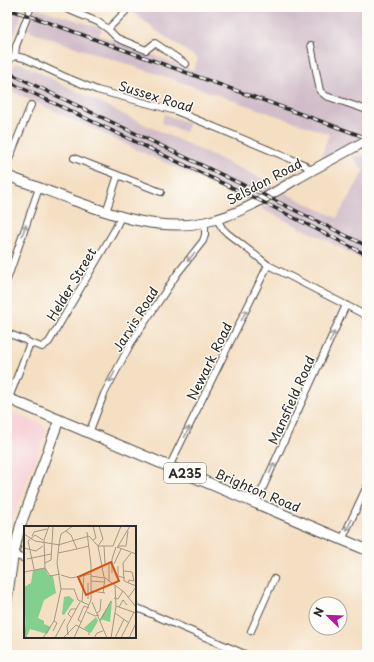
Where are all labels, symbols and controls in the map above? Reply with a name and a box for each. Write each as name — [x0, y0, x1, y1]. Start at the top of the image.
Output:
street label: Sussex Road — [116, 76, 196, 116]
street label: Selsdon Road — [223, 153, 305, 209]
one-way arrow — [21, 225, 29, 237]
street label: Helder Street — [42, 244, 100, 324]
one-way arrow — [186, 251, 195, 262]
street label: Jarvis Road — [107, 283, 163, 355]
one-way arrow — [241, 310, 248, 322]
street label: Newark Road — [182, 319, 236, 403]
one-way arrow — [329, 331, 336, 343]
street label: Mansfield Road — [263, 353, 319, 447]
one-way arrow — [108, 371, 116, 383]
one-way arrow — [184, 426, 191, 438]
one-way arrow — [269, 462, 276, 474]
road number: A235 — [164, 463, 206, 483]
street label: Brighton Road — [212, 463, 304, 517]
one-way arrow — [345, 519, 352, 531]
inset map — [24, 526, 136, 638]
north arrow — [308, 596, 348, 636]
text: N — [309, 604, 328, 619]

